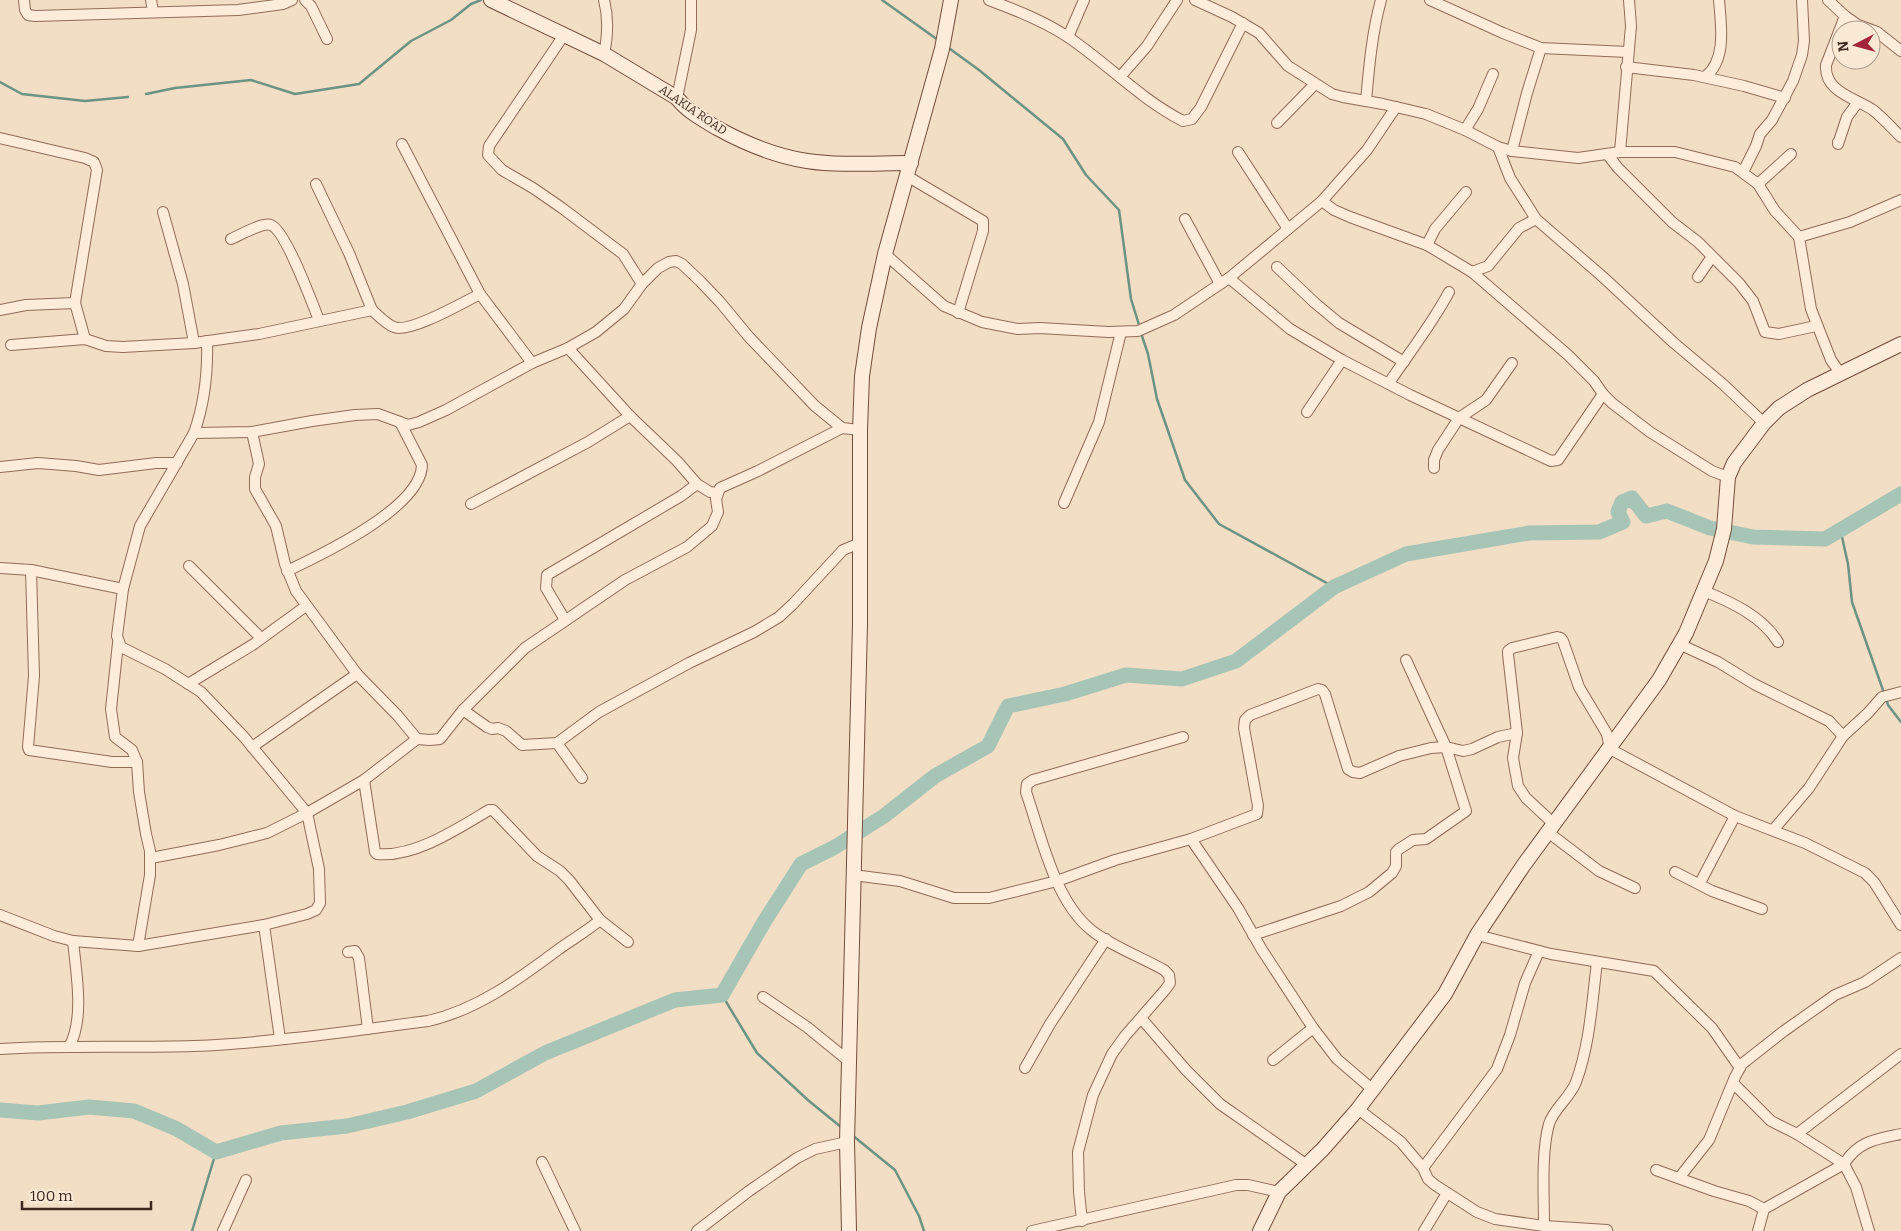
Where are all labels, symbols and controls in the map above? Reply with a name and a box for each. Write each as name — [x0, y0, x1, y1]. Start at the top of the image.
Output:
north arrow — [1831, 20, 1881, 70]
text: N — [1835, 40, 1853, 53]
street label: ALAKIA ROAD — [656, 82, 730, 138]
scale bar — [22, 1178, 151, 1210]
text: 100 m — [30, 1187, 73, 1205]

